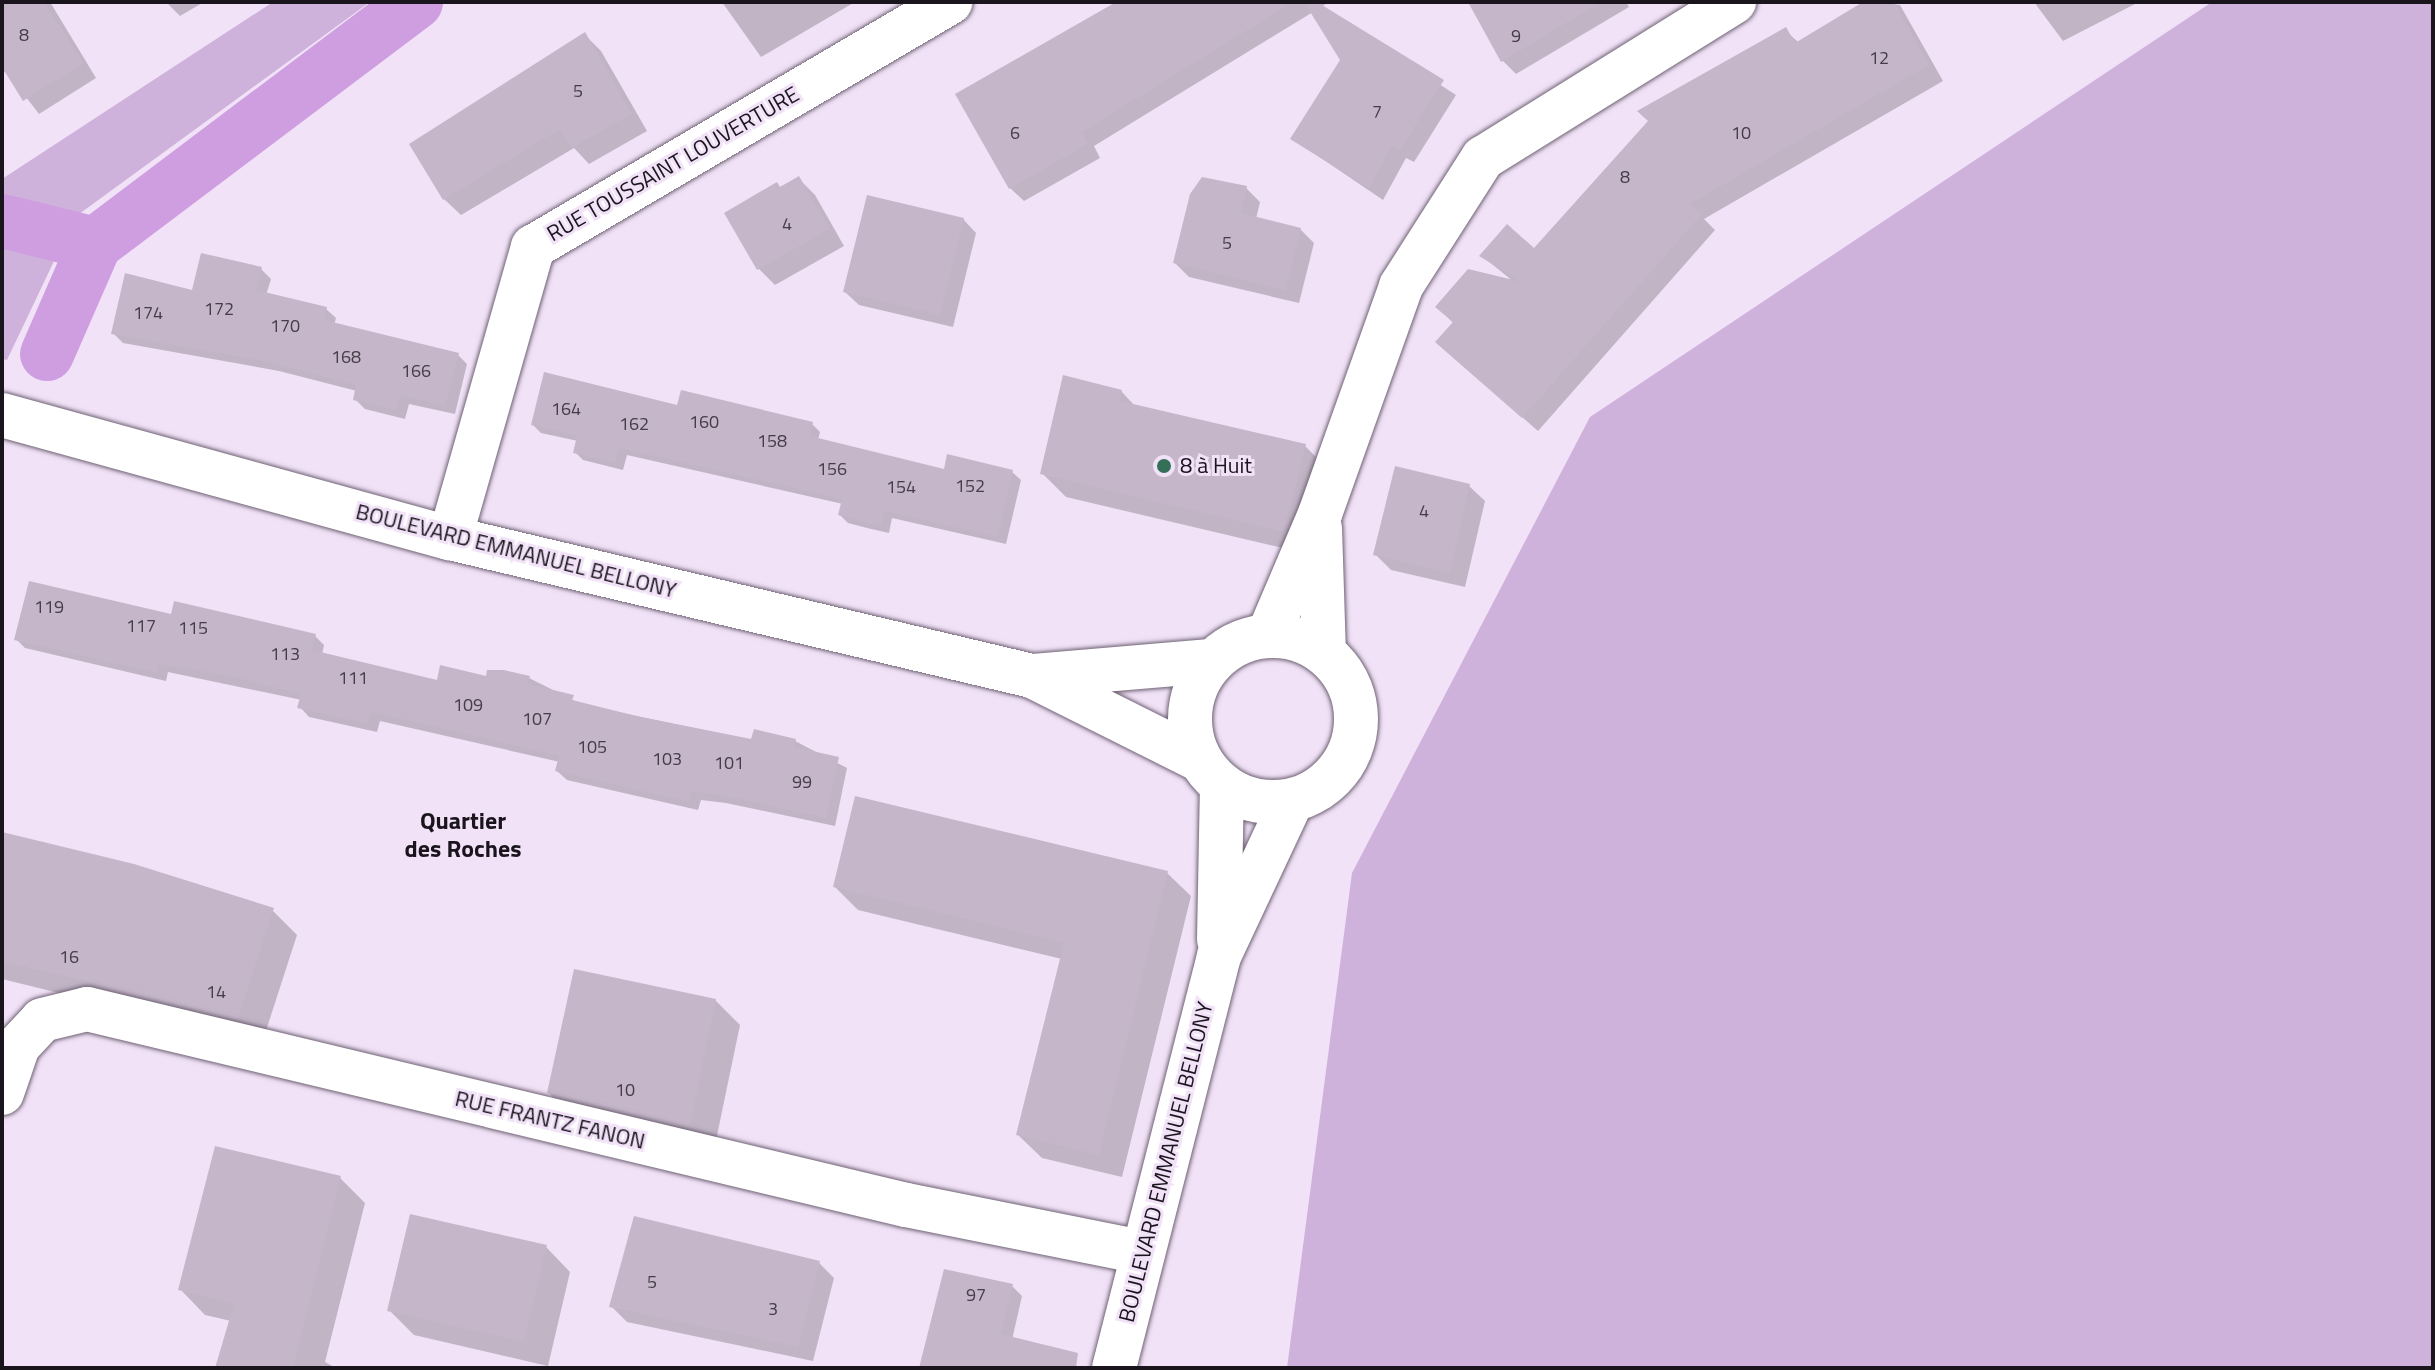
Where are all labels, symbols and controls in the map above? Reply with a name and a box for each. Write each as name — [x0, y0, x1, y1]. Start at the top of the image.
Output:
house number: 8 — [19, 24, 29, 46]
house number: 9 — [1511, 25, 1521, 47]
house number: 12 — [1869, 47, 1889, 69]
house number: 5 — [573, 80, 583, 102]
street label: RUE TOUSSAINT LOUVERTURE — [542, 81, 804, 247]
house number: 7 — [1372, 101, 1382, 123]
house number: 6 — [1010, 122, 1020, 144]
house number: 10 — [1731, 122, 1751, 144]
house number: 8 — [1620, 166, 1630, 188]
house number: 4 — [782, 213, 792, 235]
house number: 5 — [1222, 232, 1232, 254]
house number: 172 — [204, 298, 234, 320]
house number: 174 — [133, 302, 163, 324]
house number: 170 — [270, 315, 300, 337]
house number: 168 — [331, 346, 361, 368]
house number: 166 — [401, 360, 431, 382]
house number: 164 — [551, 398, 581, 420]
house number: 160 — [689, 411, 719, 433]
house number: 162 — [619, 413, 649, 435]
house number: 158 — [757, 430, 787, 452]
place label: 8 à Huit — [1180, 453, 1252, 479]
marker: 8 à Huit — [1155, 457, 1173, 475]
house number: 156 — [817, 458, 847, 480]
house number: 152 — [955, 475, 985, 497]
house number: 154 — [886, 476, 916, 498]
street label: BOULEVARD EMMANUEL BELLONY — [353, 498, 679, 604]
house number: 4 — [1419, 500, 1429, 522]
house number: 119 — [34, 596, 64, 618]
house number: 117 — [126, 615, 156, 637]
house number: 115 — [178, 617, 208, 639]
house number: 113 — [270, 643, 300, 665]
house number: 111 — [338, 667, 368, 689]
house number: 109 — [453, 694, 483, 716]
house number: 107 — [522, 708, 552, 730]
house number: 105 — [577, 736, 607, 758]
house number: 103 — [652, 748, 682, 770]
house number: 101 — [714, 752, 744, 774]
house number: 99 — [792, 771, 812, 793]
district label: Quartier des Roches — [404, 807, 522, 863]
house number: 16 — [59, 946, 79, 968]
house number: 14 — [206, 981, 226, 1003]
street label: BOULEVARD EMMANUEL BELLONY — [1113, 999, 1219, 1325]
house number: 10 — [615, 1079, 635, 1101]
street label: RUE FRANTZ FANON — [452, 1085, 648, 1155]
house number: 5 — [647, 1271, 657, 1293]
house number: 97 — [966, 1284, 986, 1306]
house number: 3 — [768, 1298, 778, 1320]

